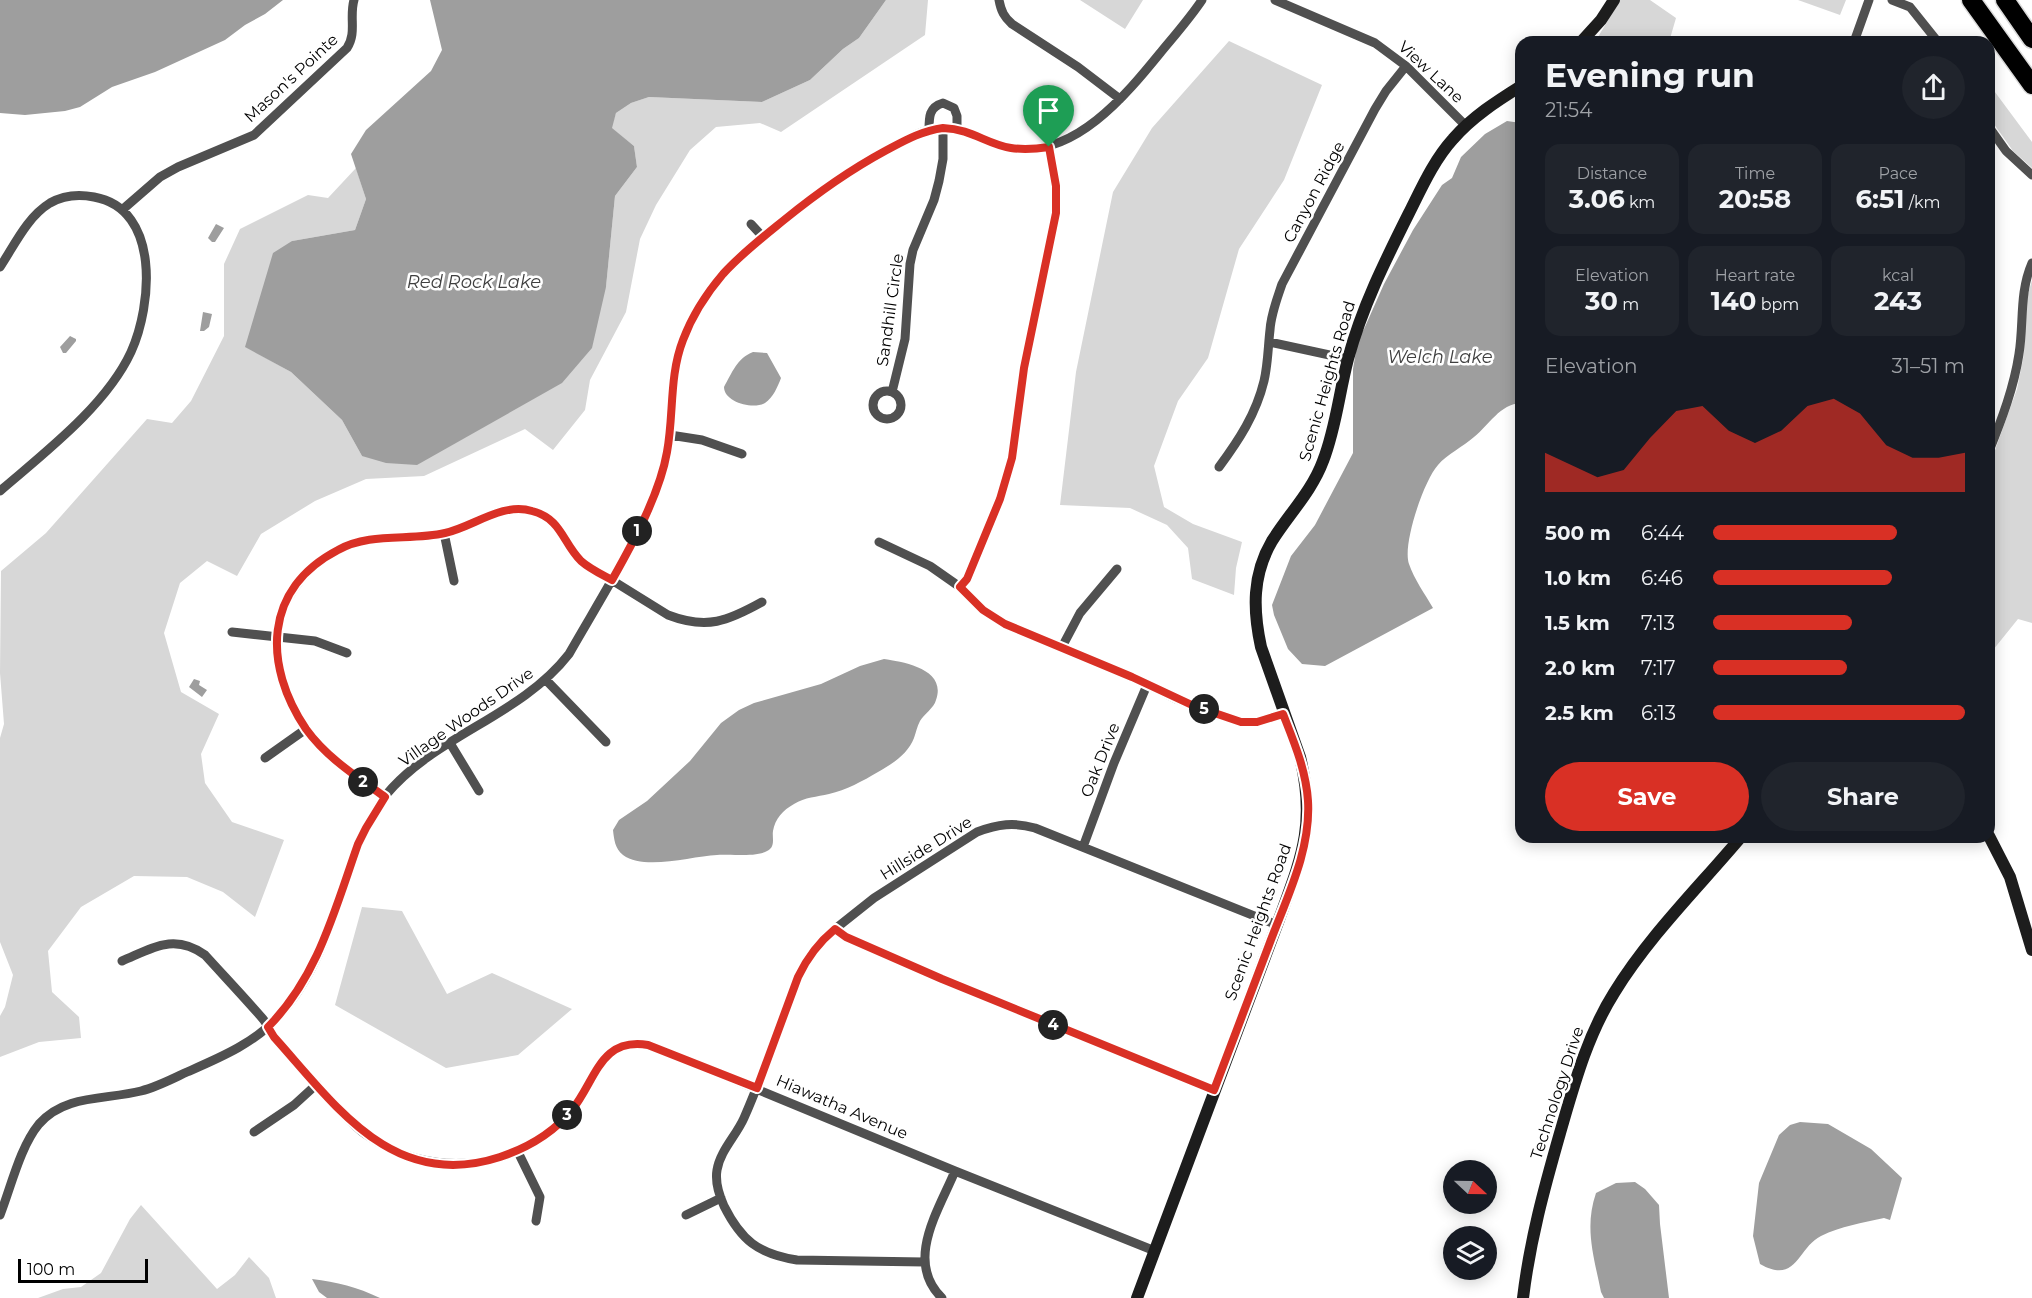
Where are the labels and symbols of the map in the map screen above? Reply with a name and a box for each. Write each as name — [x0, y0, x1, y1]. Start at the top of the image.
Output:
street label: Mason's Pointe — [240, 30, 342, 126]
street label: View Lane — [1394, 37, 1468, 107]
pin — [1023, 85, 1074, 147]
street label: Canyon Ridge — [1279, 138, 1349, 246]
street label: Sandhill Circle — [873, 252, 907, 368]
water label: Red Rock Lake — [407, 271, 541, 293]
street label: Scenic Heights Road — [1295, 299, 1359, 463]
water label: Welch Lake — [1387, 346, 1493, 368]
pin: 1 — [622, 516, 652, 546]
street label: Village Woods Drive — [395, 663, 537, 771]
pin: 5 — [1189, 694, 1219, 724]
street label: Oak Drive — [1076, 720, 1124, 800]
pin: 2 — [348, 767, 378, 797]
street label: Hillside Drive — [877, 812, 975, 884]
street label: Scenic Heights Road — [1221, 841, 1295, 1003]
pin: 4 — [1038, 1010, 1068, 1040]
street label: Technology Drive — [1527, 1024, 1587, 1162]
street label: Hiawatha Avenue — [773, 1071, 911, 1143]
pin: 3 — [552, 1100, 582, 1130]
north arrow — [1443, 1160, 1497, 1214]
scale bar — [18, 1256, 148, 1284]

